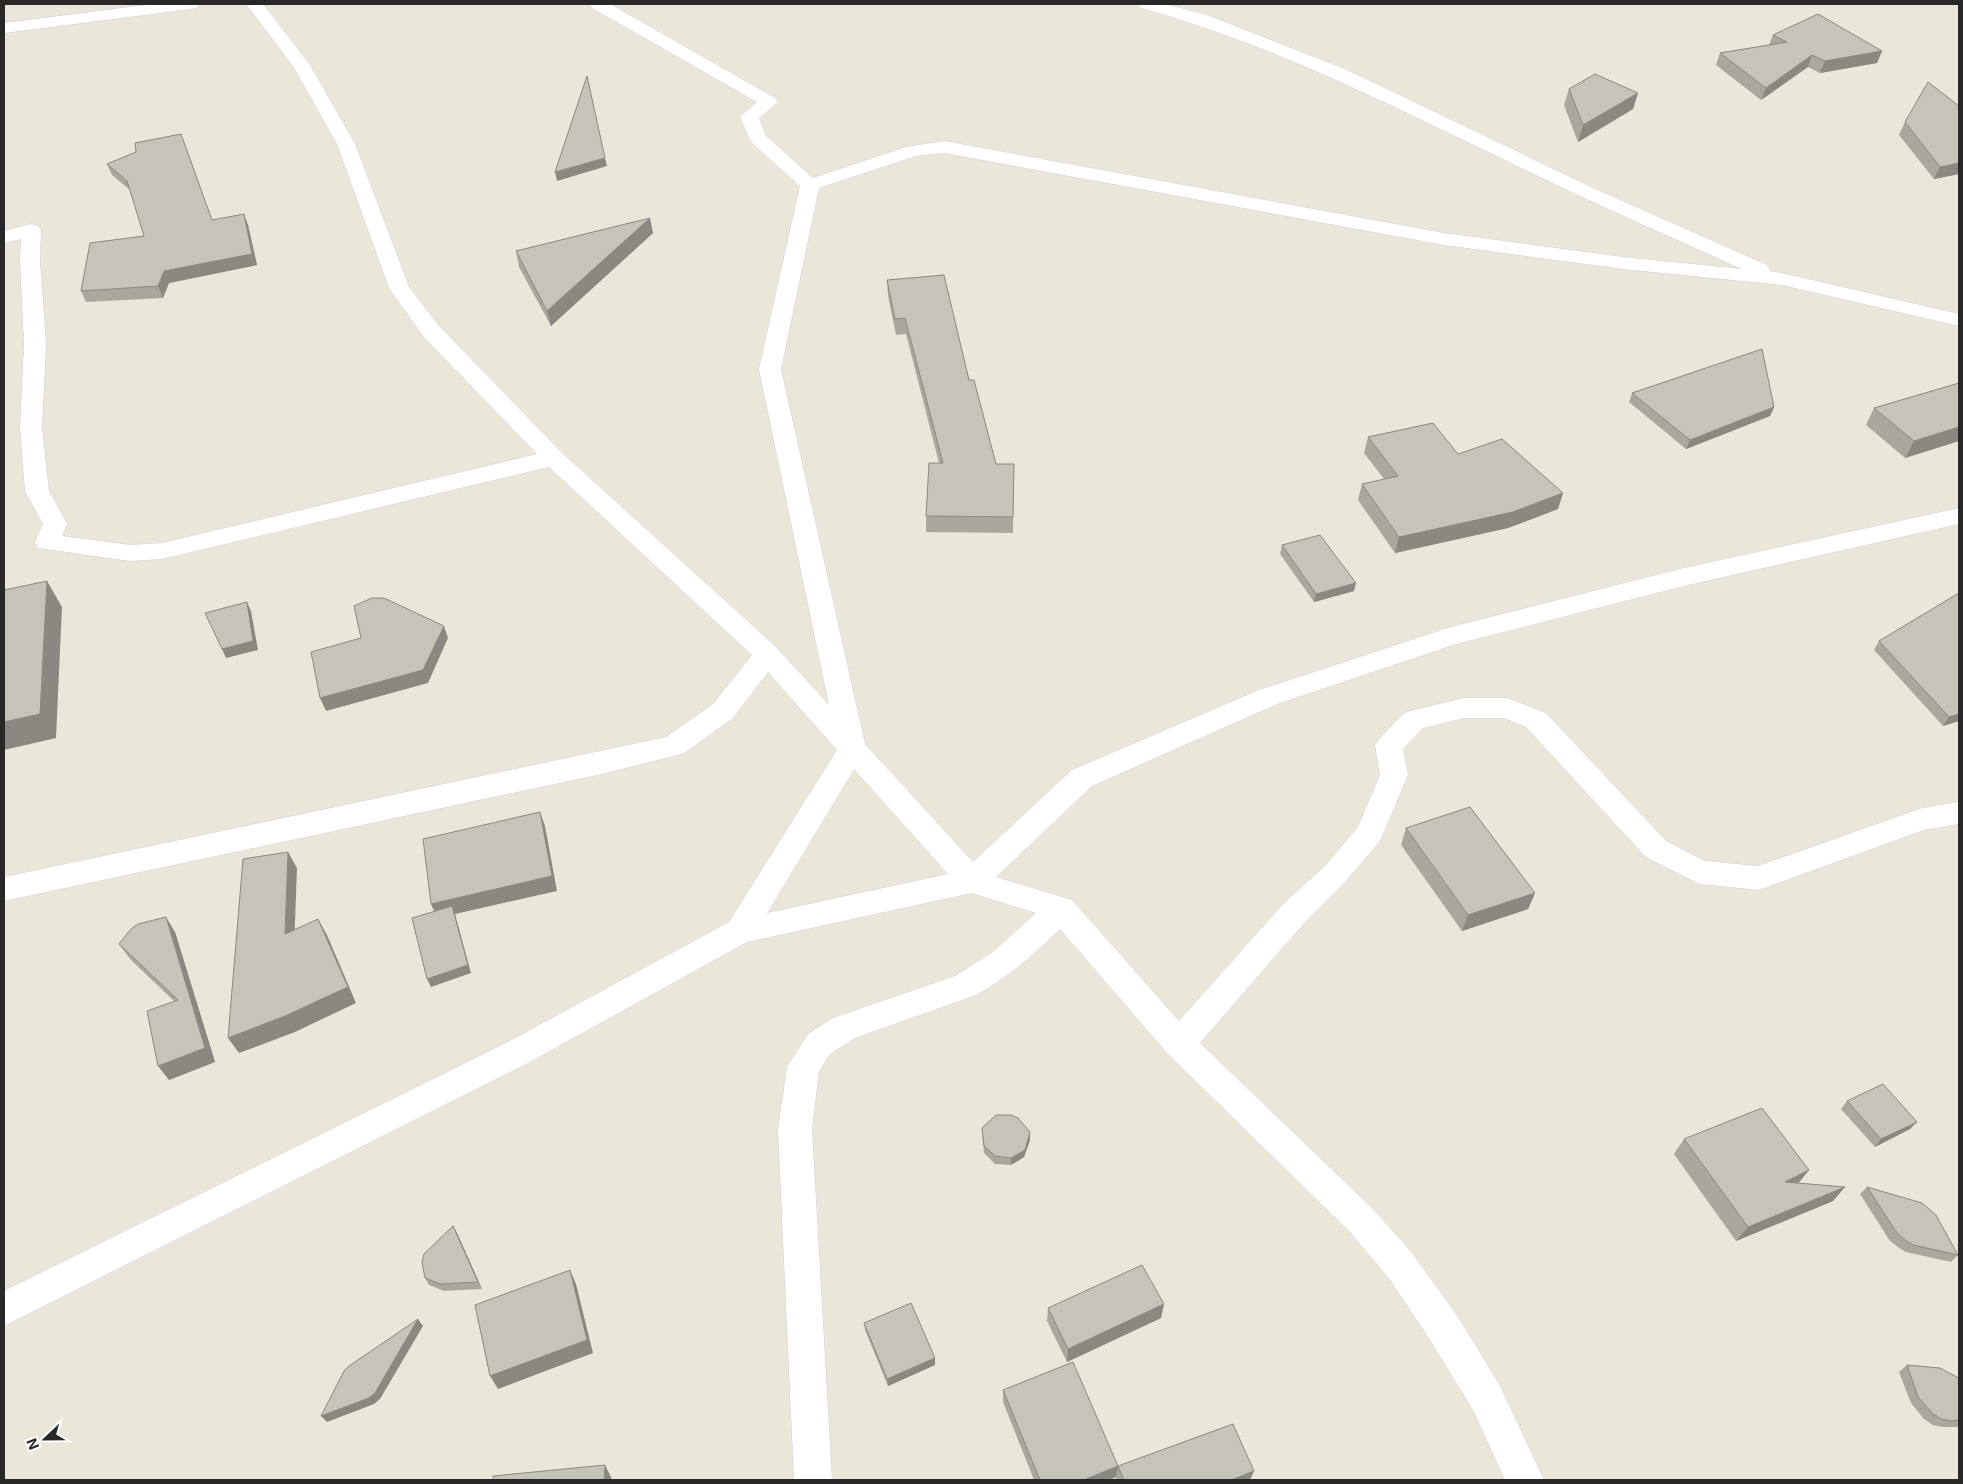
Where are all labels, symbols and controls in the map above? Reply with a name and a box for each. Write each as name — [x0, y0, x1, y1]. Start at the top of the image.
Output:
north arrow — [20, 1414, 70, 1464]
text: N — [23, 1436, 42, 1452]

